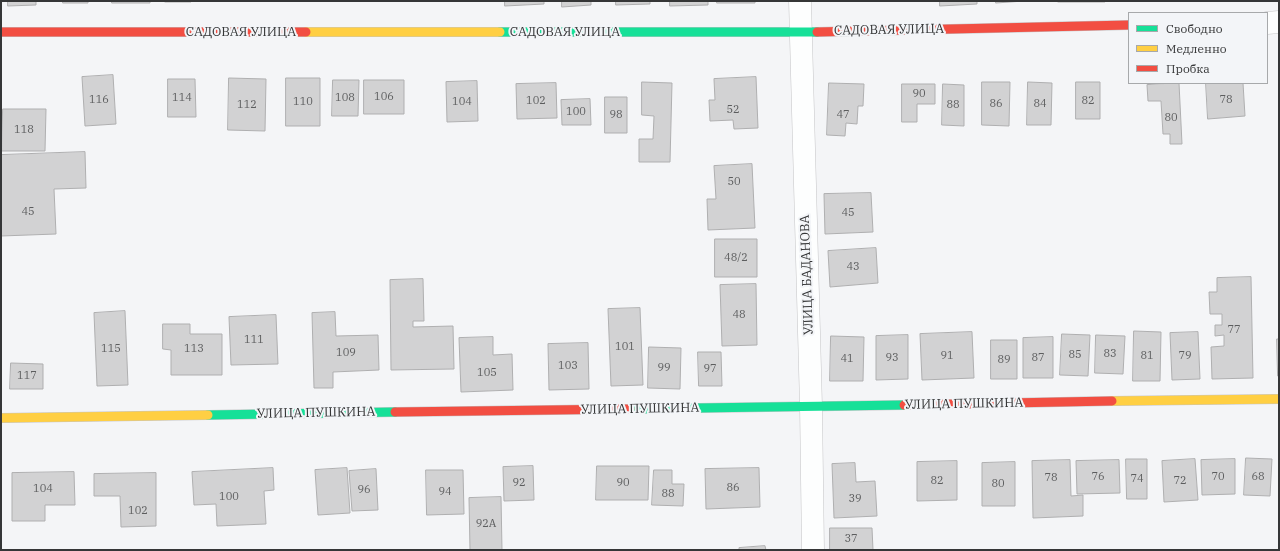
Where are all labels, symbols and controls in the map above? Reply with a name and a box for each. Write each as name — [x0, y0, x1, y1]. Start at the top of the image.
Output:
legend — [1128, 12, 1268, 84]
street label: САДОВАЯ УЛИЦА — [834, 21, 944, 39]
text: Свободно — [1166, 21, 1223, 36]
street label: САДОВАЯ УЛИЦА — [186, 24, 296, 40]
street label: САДОВАЯ УЛИЦА — [510, 24, 620, 40]
text: Медленно — [1166, 41, 1227, 56]
text: Пробка — [1166, 61, 1210, 76]
house number: 90 — [912, 87, 926, 101]
house number: 106 — [374, 90, 394, 104]
house number: 114 — [172, 91, 192, 105]
house number: 108 — [335, 91, 355, 105]
house number: 116 — [89, 93, 109, 107]
house number: 78 — [1219, 93, 1233, 107]
house number: 102 — [526, 94, 546, 108]
house number: 82 — [1081, 94, 1095, 108]
house number: 110 — [293, 95, 313, 109]
house number: 104 — [452, 95, 472, 109]
house number: 86 — [989, 97, 1003, 111]
house number: 84 — [1033, 97, 1047, 111]
house number: 112 — [237, 98, 257, 112]
house number: 88 — [946, 98, 960, 112]
house number: 52 — [726, 103, 740, 117]
house number: 100 — [566, 105, 586, 119]
house number: 98 — [609, 108, 623, 122]
house number: 47 — [836, 108, 850, 122]
house number: 80 — [1164, 111, 1178, 125]
house number: 118 — [14, 123, 34, 137]
house number: 50 — [727, 175, 741, 189]
house number: 45 — [21, 205, 35, 219]
house number: 45 — [841, 206, 855, 220]
street label: УЛИЦА БАДАНОВА — [797, 214, 817, 336]
house number: 48/2 — [724, 251, 748, 265]
house number: 43 — [846, 260, 860, 274]
house number: 48 — [732, 308, 746, 322]
house number: 77 — [1227, 323, 1241, 337]
house number: 111 — [244, 333, 264, 347]
house number: 101 — [615, 340, 635, 354]
house number: 115 — [101, 342, 121, 356]
house number: 113 — [184, 342, 204, 356]
house number: 109 — [336, 346, 356, 360]
house number: 83 — [1103, 347, 1117, 361]
house number: 85 — [1068, 348, 1082, 362]
house number: 91 — [940, 349, 954, 363]
house number: 81 — [1140, 349, 1154, 363]
house number: 79 — [1178, 349, 1192, 363]
house number: 93 — [885, 351, 899, 365]
house number: 87 — [1031, 351, 1045, 365]
house number: 41 — [840, 352, 854, 366]
house number: 89 — [997, 353, 1011, 367]
house number: 103 — [558, 359, 578, 373]
house number: 99 — [657, 361, 671, 375]
house number: 97 — [703, 362, 717, 376]
house number: 105 — [477, 366, 497, 380]
house number: 117 — [17, 369, 37, 383]
street label: УЛИЦА ПУШКИНА — [905, 395, 1023, 413]
street label: УЛИЦА ПУШКИНА — [581, 400, 699, 418]
street label: УЛИЦА ПУШКИНА — [257, 404, 375, 422]
house number: 76 — [1091, 470, 1105, 484]
house number: 70 — [1211, 470, 1225, 484]
house number: 68 — [1251, 470, 1265, 484]
house number: 78 — [1044, 471, 1058, 485]
house number: 74 — [1130, 472, 1144, 486]
house number: 82 — [930, 474, 944, 488]
house number: 72 — [1173, 474, 1187, 488]
house number: 92 — [512, 476, 526, 490]
house number: 90 — [616, 476, 630, 490]
house number: 80 — [991, 477, 1005, 491]
house number: 86 — [726, 481, 740, 495]
house number: 104 — [33, 482, 53, 496]
house number: 96 — [357, 483, 371, 497]
house number: 94 — [438, 485, 452, 499]
house number: 88 — [661, 487, 675, 501]
house number: 100 — [219, 490, 239, 504]
house number: 39 — [848, 492, 862, 506]
house number: 102 — [128, 504, 148, 518]
house number: 92А — [476, 517, 496, 531]
house number: 37 — [844, 532, 858, 546]

